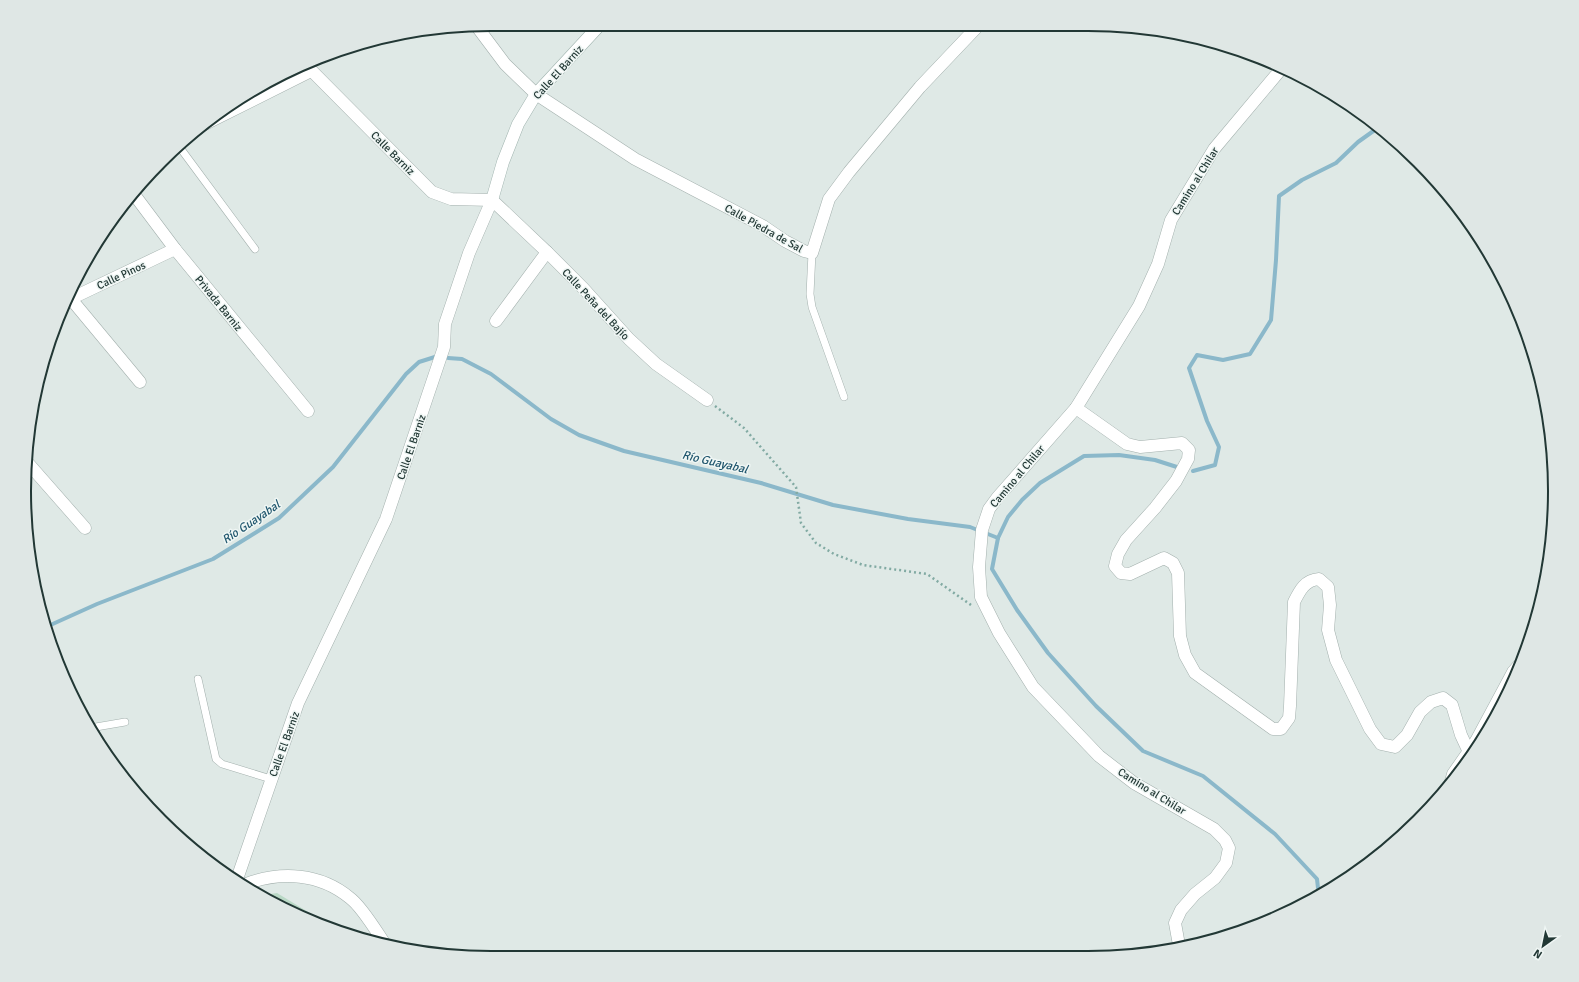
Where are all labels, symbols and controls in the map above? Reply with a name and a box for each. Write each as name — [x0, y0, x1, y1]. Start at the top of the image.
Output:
street label: Calle El Barniz — [531, 43, 586, 102]
street label: Calle Barniz — [368, 129, 417, 178]
street label: Camino al Chilar — [1169, 145, 1222, 218]
street label: Calle Piedra de Sal — [722, 202, 805, 255]
street label: Calle Pinos — [95, 258, 148, 292]
street label: Calle Peña del Bajío — [559, 266, 632, 343]
street label: Privada Barniz — [192, 273, 245, 334]
street label: Calle El Barniz — [394, 413, 429, 482]
street label: Camino al Chilar — [987, 442, 1047, 510]
water label: Río Guayabal — [681, 448, 751, 478]
water label: Río Guayabal — [219, 497, 284, 547]
street label: Calle El Barniz — [267, 710, 302, 779]
street label: Camino al Chilar — [1115, 765, 1188, 818]
north arrow — [1523, 926, 1563, 966]
text: N — [1531, 946, 1545, 962]

